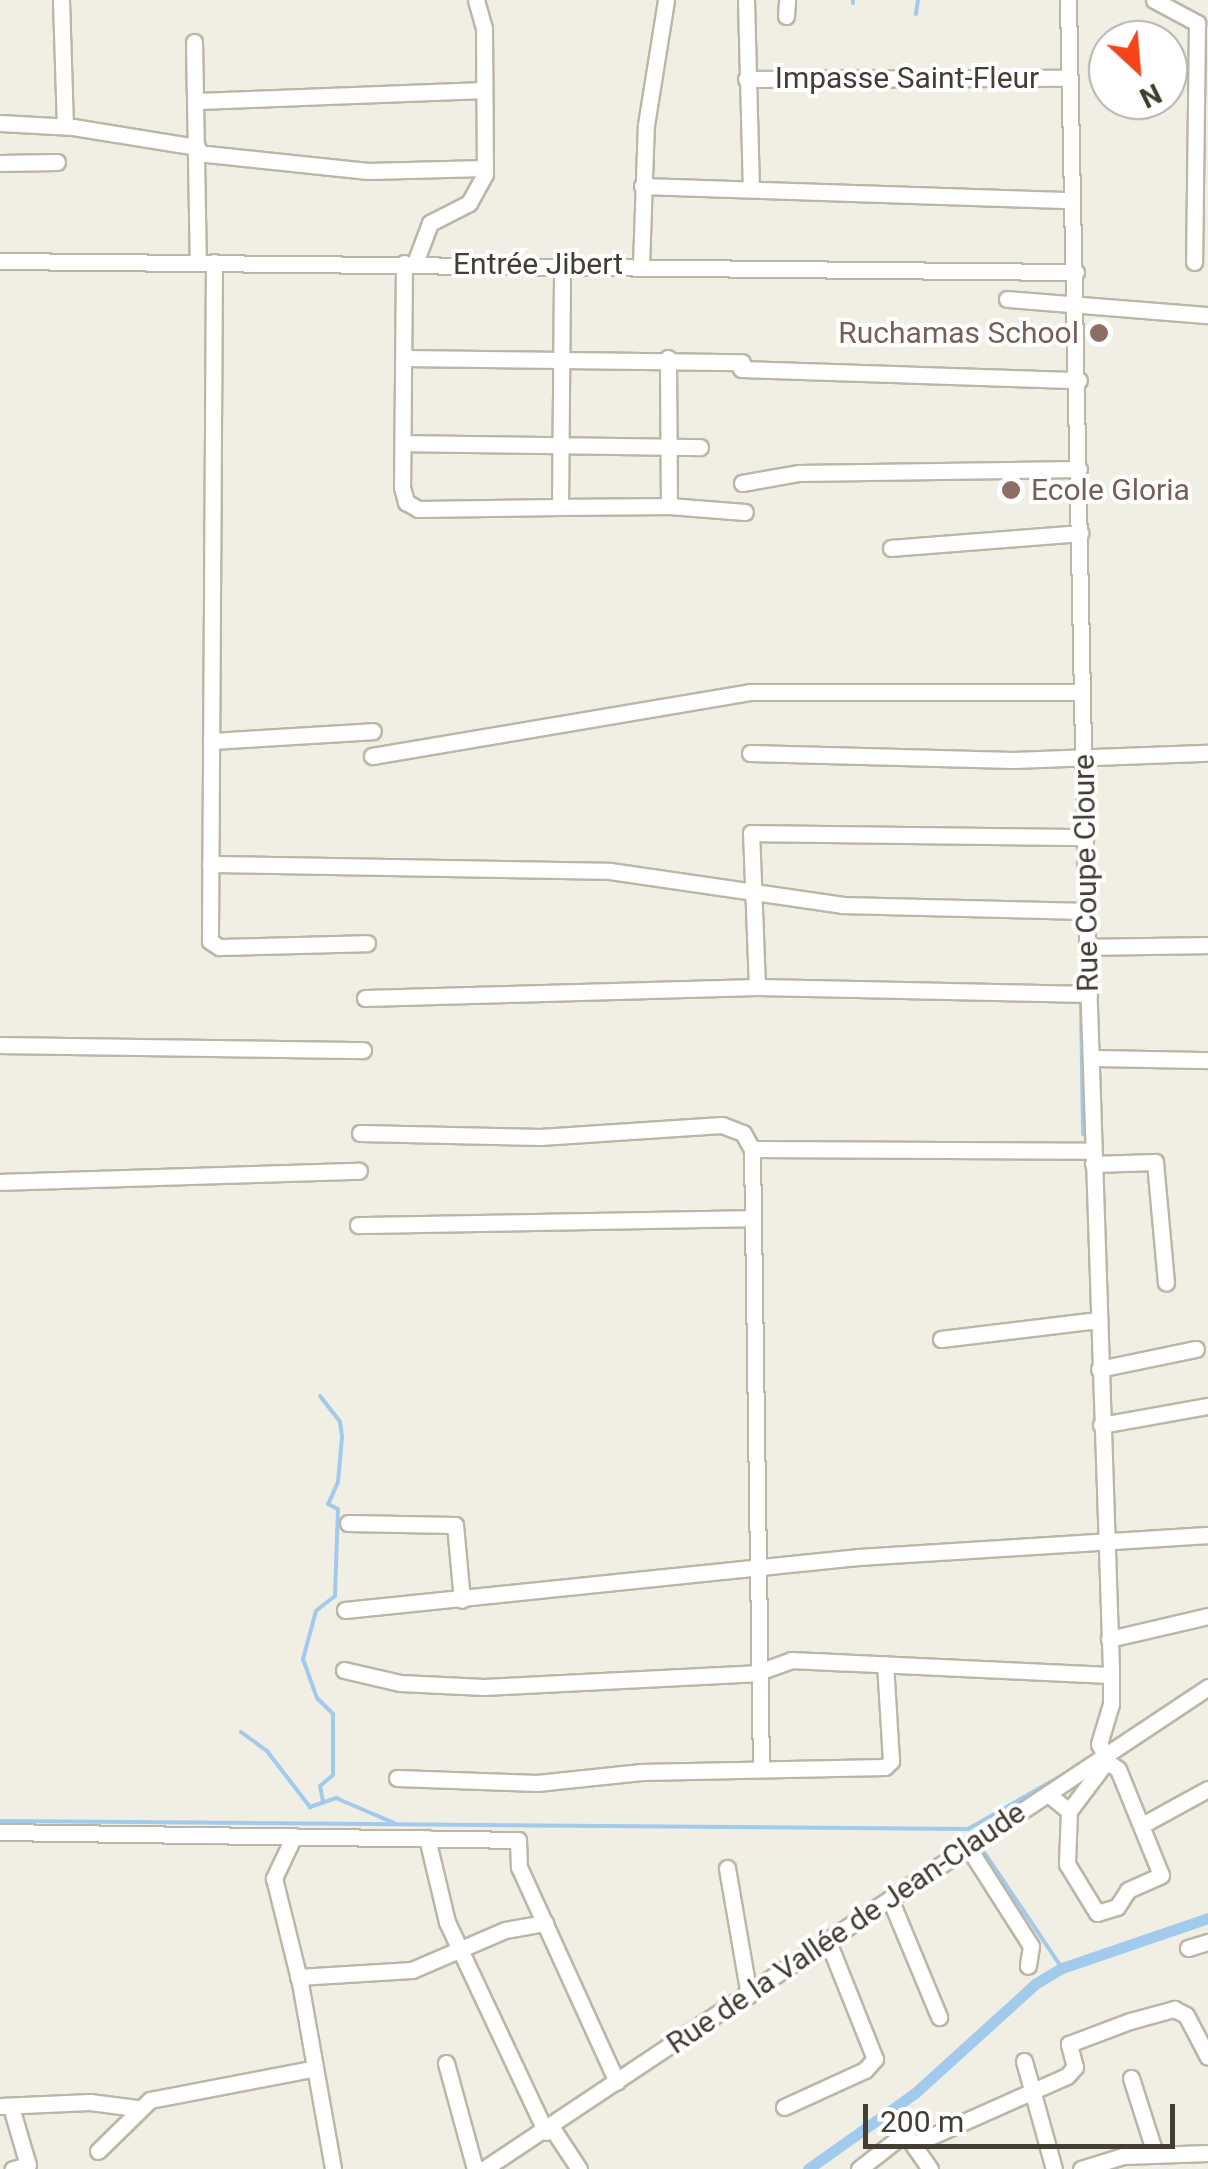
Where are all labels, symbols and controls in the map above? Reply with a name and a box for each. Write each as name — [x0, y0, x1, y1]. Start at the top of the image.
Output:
north arrow — [1088, 20, 1188, 120]
street label: Impasse Saint-Fleur — [775, 60, 1039, 96]
text: N — [1134, 76, 1167, 115]
street label: Entrée Jibert — [453, 246, 623, 282]
place label: Ruchamas School — [838, 315, 1079, 351]
marker: Ruchamas School — [1088, 322, 1110, 344]
place label: Ecole Gloria — [1031, 472, 1190, 508]
marker: Ecole Gloria — [1000, 479, 1022, 501]
street label: Rue Coupe Cloure — [1066, 754, 1106, 992]
street label: Rue de la Vallée de Jean-Claude — [660, 1794, 1032, 2062]
scale bar — [868, 2084, 1180, 2146]
text: 200 m — [880, 2104, 964, 2139]

